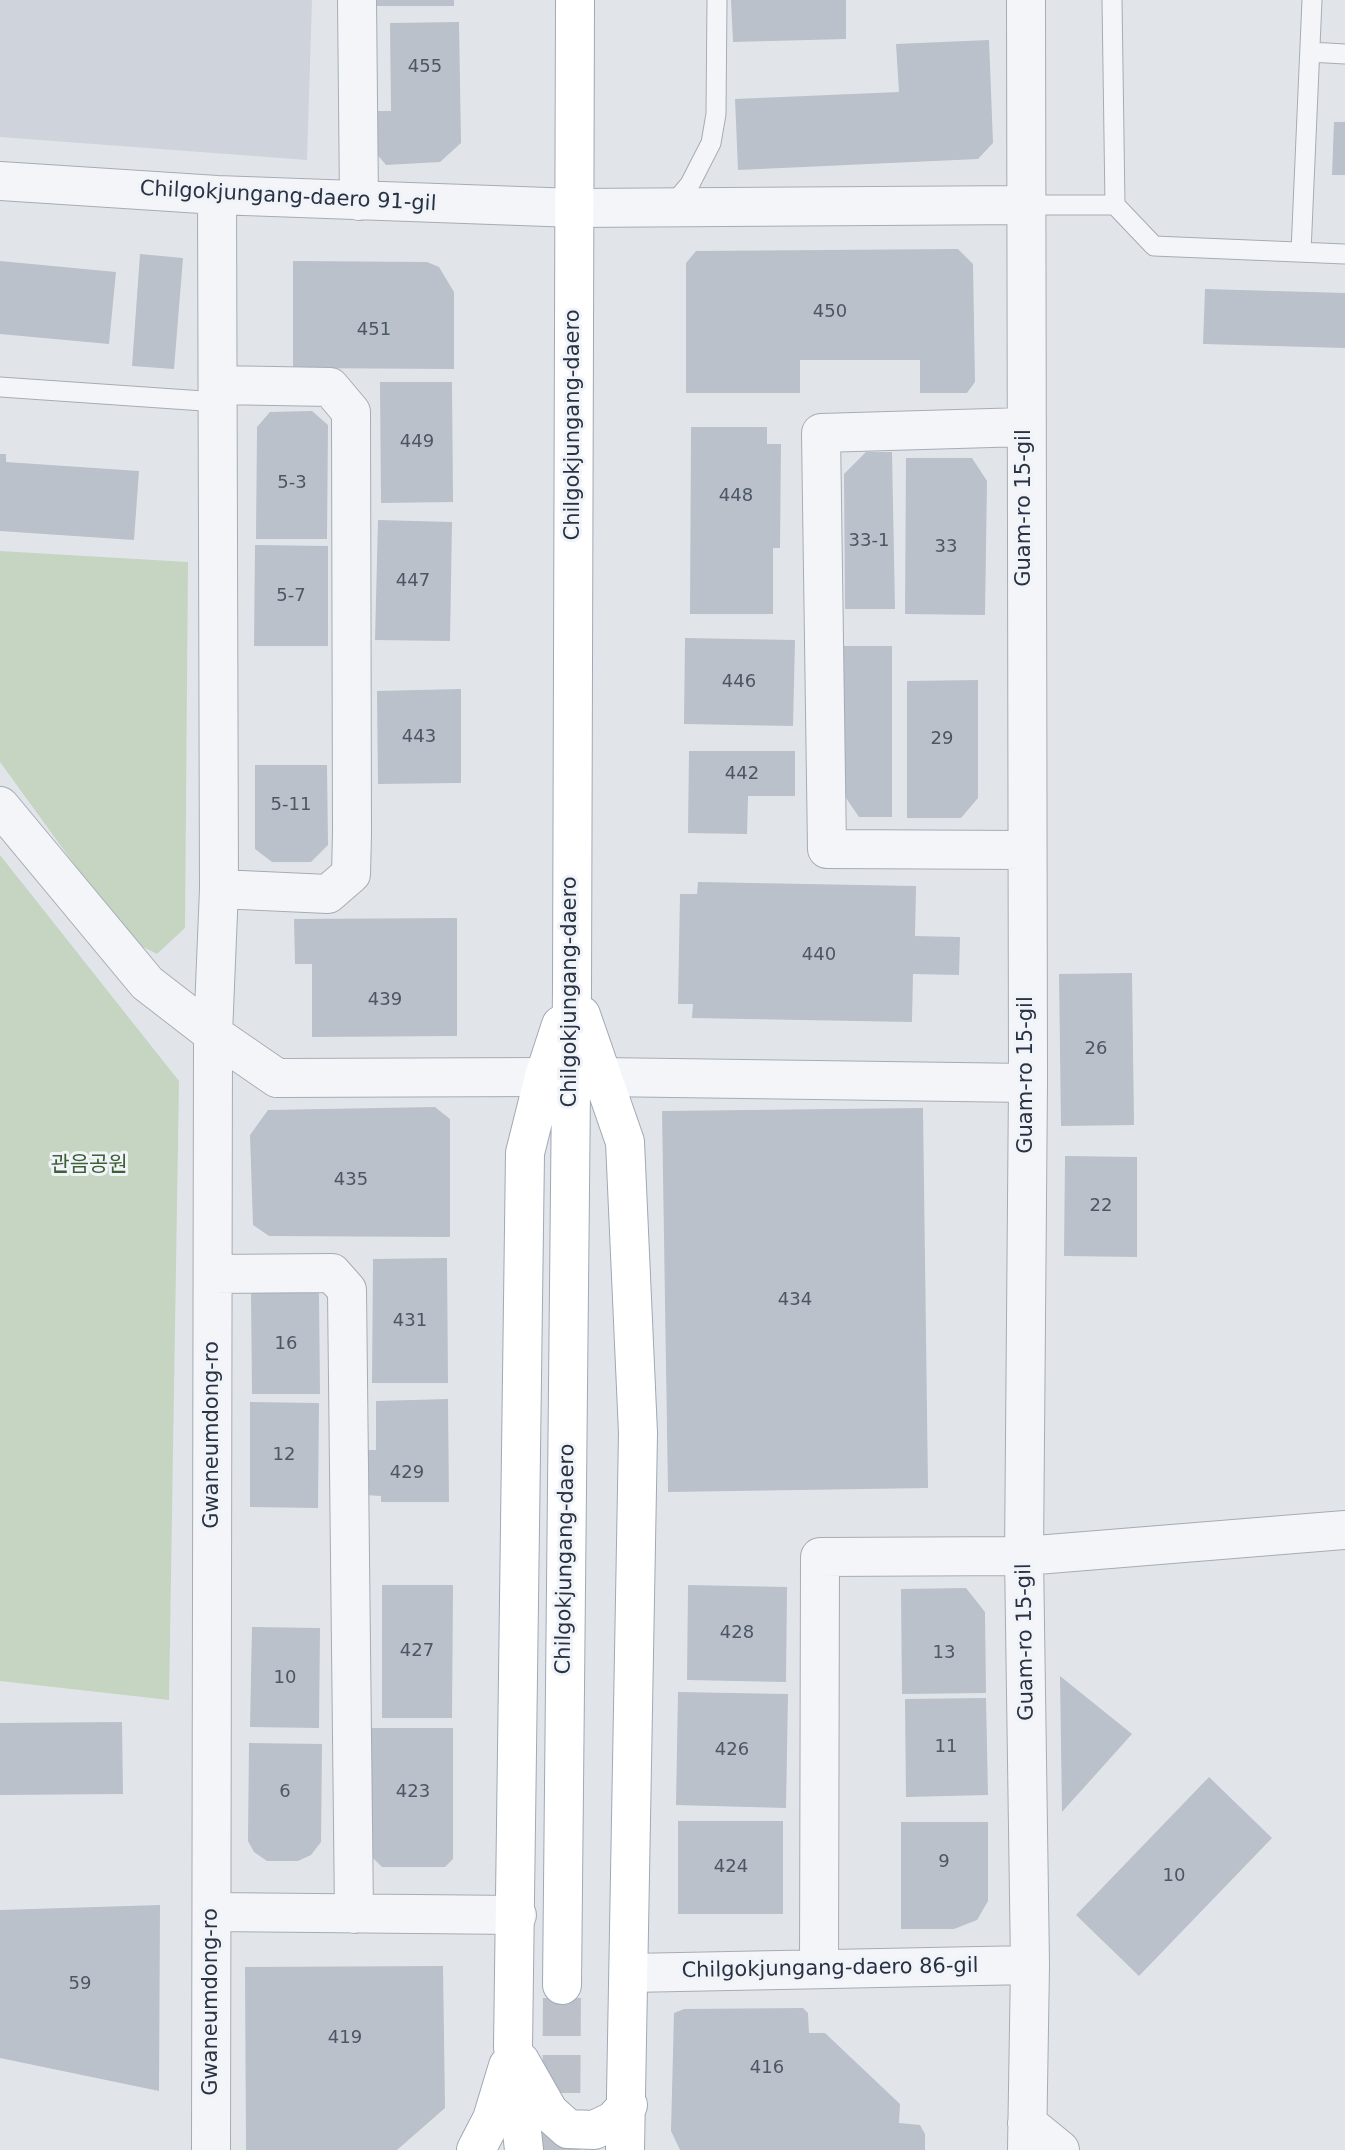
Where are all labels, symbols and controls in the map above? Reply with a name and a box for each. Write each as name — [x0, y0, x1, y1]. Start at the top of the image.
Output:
house number: 455 — [408, 56, 442, 78]
street label: Chilgokjungang-daero 91-gil — [139, 177, 437, 217]
house number: 450 — [813, 301, 847, 323]
street label: Chilgokjungang-daero — [561, 310, 587, 540]
house number: 451 — [357, 319, 391, 341]
street label: Guam-ro 15-gil — [1012, 429, 1038, 587]
house number: 449 — [400, 431, 434, 453]
house number: 5-3 — [277, 472, 307, 494]
house number: 448 — [719, 485, 753, 507]
house number: 33-1 — [849, 530, 889, 552]
house number: 33 — [935, 536, 957, 558]
house number: 447 — [396, 570, 430, 592]
house number: 5-7 — [276, 585, 306, 607]
house number: 446 — [722, 671, 756, 693]
house number: 443 — [402, 726, 436, 748]
house number: 29 — [931, 728, 953, 750]
house number: 442 — [725, 763, 759, 785]
house number: 5-11 — [271, 794, 311, 816]
street label: Chilgokjungang-daero — [558, 877, 584, 1107]
house number: 440 — [802, 944, 836, 966]
house number: 439 — [368, 989, 402, 1011]
street label: Guam-ro 15-gil — [1014, 996, 1040, 1154]
house number: 26 — [1085, 1038, 1107, 1060]
park label: 관음공원 — [50, 1153, 128, 1179]
house number: 435 — [334, 1169, 368, 1191]
house number: 22 — [1090, 1195, 1112, 1217]
house number: 434 — [778, 1289, 812, 1311]
house number: 431 — [393, 1310, 427, 1332]
house number: 16 — [275, 1333, 297, 1355]
street label: Gwaneumdong-ro — [200, 1341, 226, 1529]
street label: Chilgokjungang-daero — [551, 1443, 581, 1675]
house number: 12 — [273, 1444, 295, 1466]
house number: 429 — [390, 1462, 424, 1484]
street label: Guam-ro 15-gil — [1012, 1563, 1040, 1721]
house number: 428 — [720, 1622, 754, 1644]
house number: 427 — [400, 1640, 434, 1662]
house number: 13 — [933, 1642, 955, 1664]
house number: 10 — [274, 1667, 296, 1689]
house number: 11 — [935, 1736, 957, 1758]
house number: 426 — [715, 1739, 749, 1761]
house number: 6 — [279, 1781, 291, 1803]
house number: 423 — [396, 1781, 430, 1803]
house number: 9 — [938, 1851, 950, 1873]
house number: 424 — [714, 1856, 748, 1878]
house number: 10 — [1163, 1865, 1185, 1887]
street label: Gwaneumdong-ro — [199, 1908, 225, 2096]
street label: Chilgokjungang-daero 86-gil — [681, 1954, 979, 1984]
house number: 59 — [69, 1973, 91, 1995]
house number: 419 — [328, 2027, 362, 2049]
house number: 416 — [750, 2057, 784, 2079]

